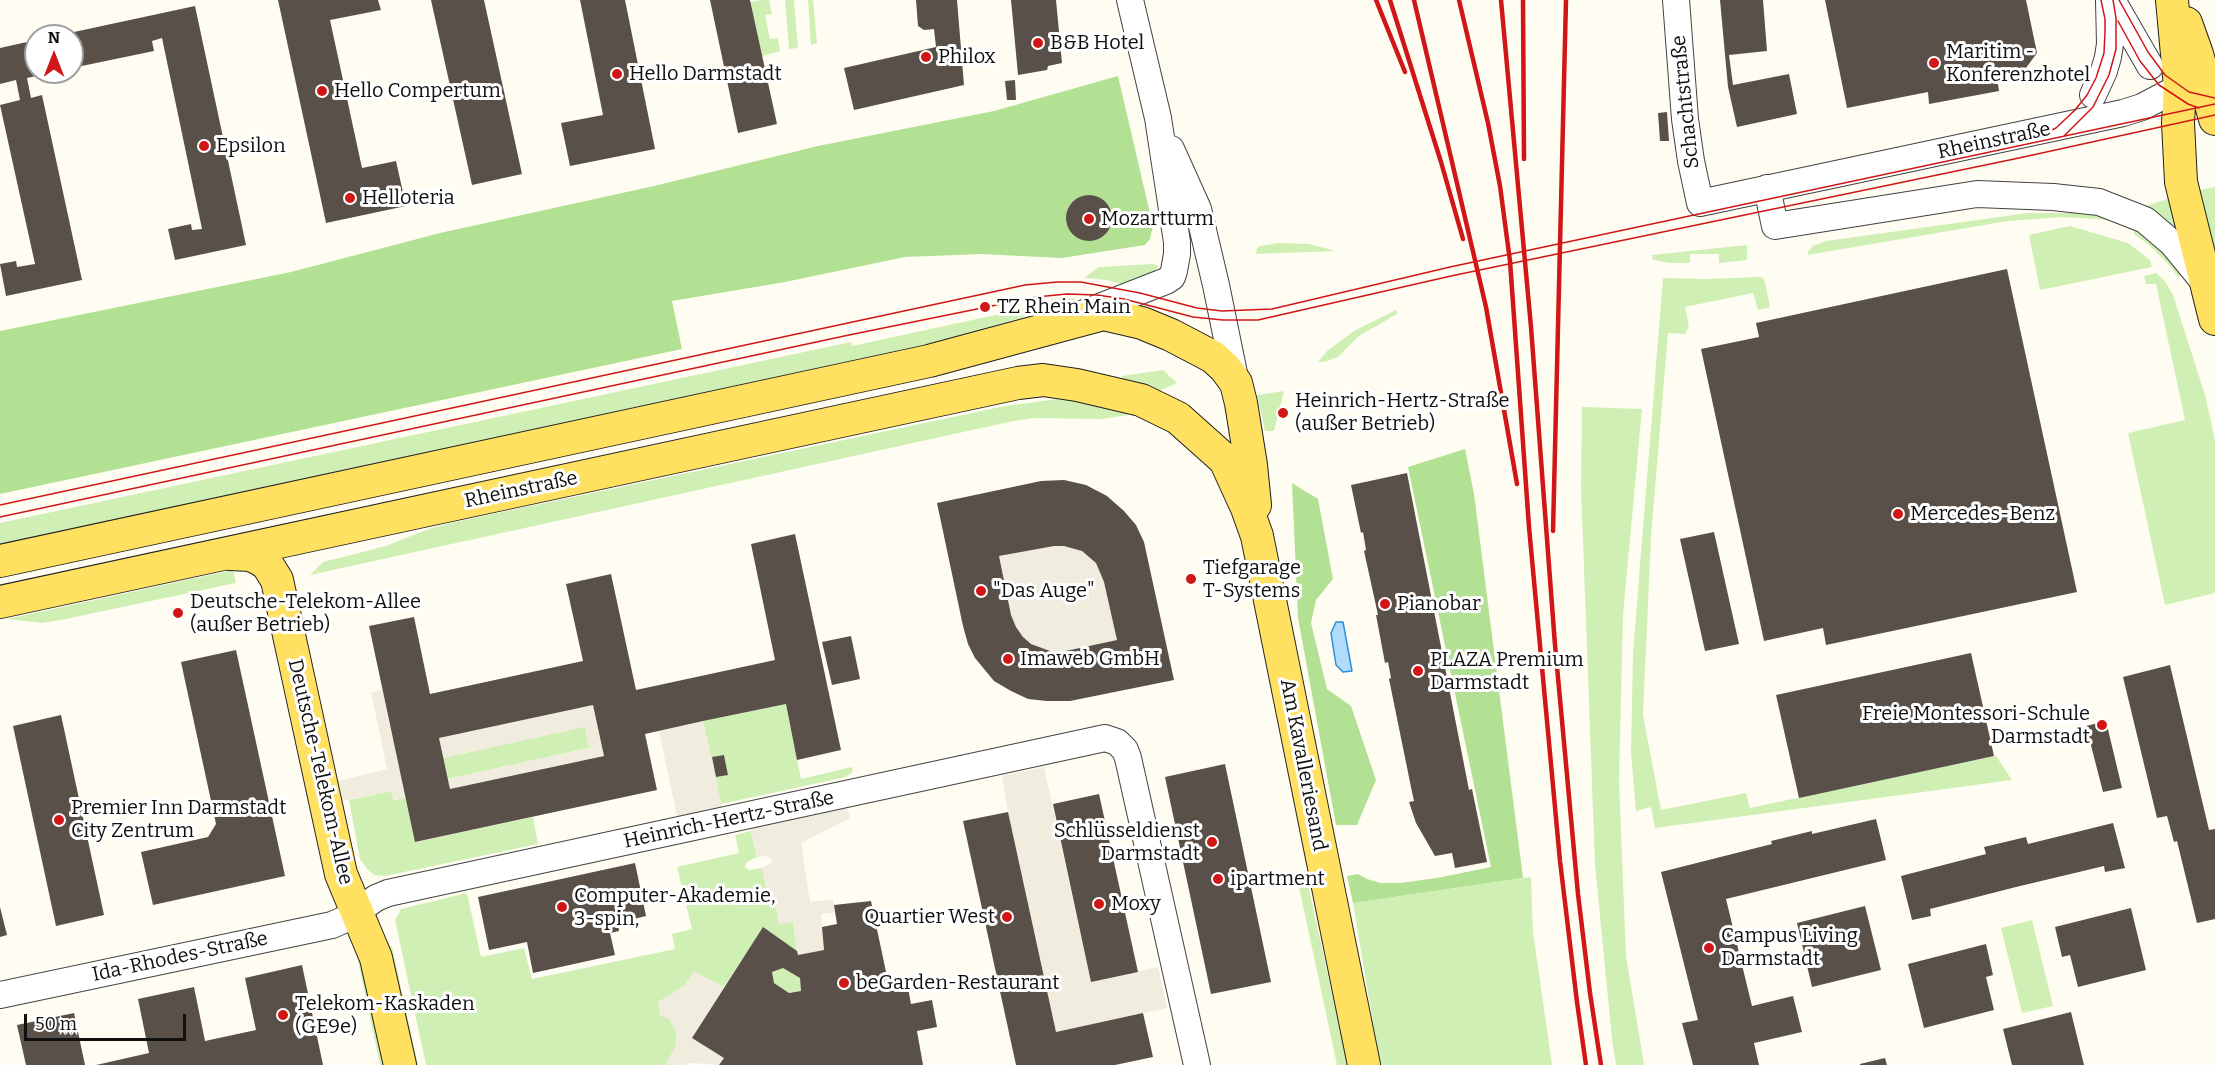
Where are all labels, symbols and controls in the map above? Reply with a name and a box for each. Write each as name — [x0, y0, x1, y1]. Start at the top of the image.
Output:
north arrow — [24, 24, 84, 84]
text: N — [48, 28, 60, 47]
place label: B&B Hotel — [1050, 31, 1144, 55]
street label: Schachtstraße — [1667, 34, 1705, 170]
marker: B&B Hotel — [1031, 36, 1045, 50]
place label: Maritim - Konferenzhotel — [1946, 40, 2090, 87]
place label: Philox — [938, 45, 996, 69]
marker: Philox — [919, 50, 933, 64]
marker: Maritim - Konferenzhotel — [1927, 56, 1941, 70]
place label: Hello Darmstadt — [629, 62, 782, 86]
marker: Hello Darmstadt — [610, 67, 624, 81]
place label: Hello Compertum — [334, 79, 501, 103]
marker: Hello Compertum — [315, 84, 329, 98]
street label: Rheinstraße — [1935, 117, 2053, 165]
place label: Epsilon — [216, 134, 286, 158]
marker: Epsilon — [197, 139, 211, 153]
place label: Helloteria — [362, 186, 455, 210]
marker: Helloteria — [343, 191, 357, 205]
place label: Mozartturm — [1101, 207, 1214, 231]
marker: Mozartturm — [1082, 212, 1096, 226]
place label: TZ Rhein Main — [997, 295, 1131, 319]
marker: TZ Rhein Main — [978, 300, 992, 314]
place label: Heinrich-Hertz-Straße (außer Betrieb) — [1295, 389, 1509, 436]
marker: Heinrich-Hertz-Straße (außer Betrieb) — [1276, 406, 1290, 420]
street label: Rheinstraße — [462, 466, 580, 514]
place label: Mercedes-Benz — [1910, 502, 2055, 526]
marker: Mercedes-Benz — [1891, 507, 1905, 521]
place label: Tiefgarage T-Systems — [1203, 556, 1301, 603]
marker: Tiefgarage T-Systems — [1184, 572, 1198, 586]
place label: "Das Auge" — [993, 579, 1095, 603]
marker: "Das Auge" — [974, 584, 988, 598]
place label: Deutsche-Telekom-Allee (außer Betrieb) — [190, 590, 421, 637]
place label: Pianobar — [1397, 592, 1481, 616]
marker: Pianobar — [1378, 597, 1392, 611]
marker: Deutsche-Telekom-Allee (außer Betrieb) — [171, 606, 185, 620]
place label: Imaweb GmbH — [1020, 647, 1160, 671]
place label: PLAZA Premium Darmstadt — [1430, 648, 1584, 695]
marker: Imaweb GmbH — [1001, 652, 1015, 666]
street label: Deutsche-Telekom-Allee — [282, 657, 358, 887]
marker: PLAZA Premium Darmstadt — [1411, 664, 1425, 678]
street label: Am Kavalleriesand — [1275, 677, 1331, 853]
place label: Freie Montessori-Schule Darmstadt — [1862, 702, 2090, 749]
marker: Freie Montessori-Schule Darmstadt — [2095, 718, 2109, 732]
street label: Heinrich-Hertz-Straße — [622, 786, 836, 854]
place label: Premier Inn Darmstadt City Zentrum — [71, 796, 286, 843]
marker: Premier Inn Darmstadt City Zentrum — [52, 813, 66, 827]
place label: Schlüsseldienst Darmstadt — [1054, 819, 1200, 866]
marker: Schlüsseldienst Darmstadt — [1205, 835, 1219, 849]
place label: ipartment — [1230, 867, 1325, 891]
marker: ipartment — [1211, 872, 1225, 886]
place label: Computer-Akademie, 3-spin, — [574, 884, 776, 931]
place label: Moxy — [1111, 892, 1161, 916]
marker: Moxy — [1092, 897, 1106, 911]
marker: Computer-Akademie, 3-spin, — [555, 900, 569, 914]
place label: Quartier West — [864, 905, 995, 929]
marker: Quartier West — [1000, 910, 1014, 924]
place label: Campus Living Darmstadt — [1721, 924, 1858, 971]
street label: Ida-Rhodes-Straße — [90, 927, 270, 987]
marker: Campus Living Darmstadt — [1702, 941, 1716, 955]
place label: beGarden-Restaurant — [856, 971, 1060, 995]
marker: beGarden-Restaurant — [837, 976, 851, 990]
place label: Telekom-Kaskaden (GE9e) — [295, 992, 475, 1039]
scale bar — [27, 1002, 189, 1040]
marker: Telekom-Kaskaden (GE9e) — [276, 1008, 290, 1022]
text: 50 m — [35, 1013, 77, 1035]

